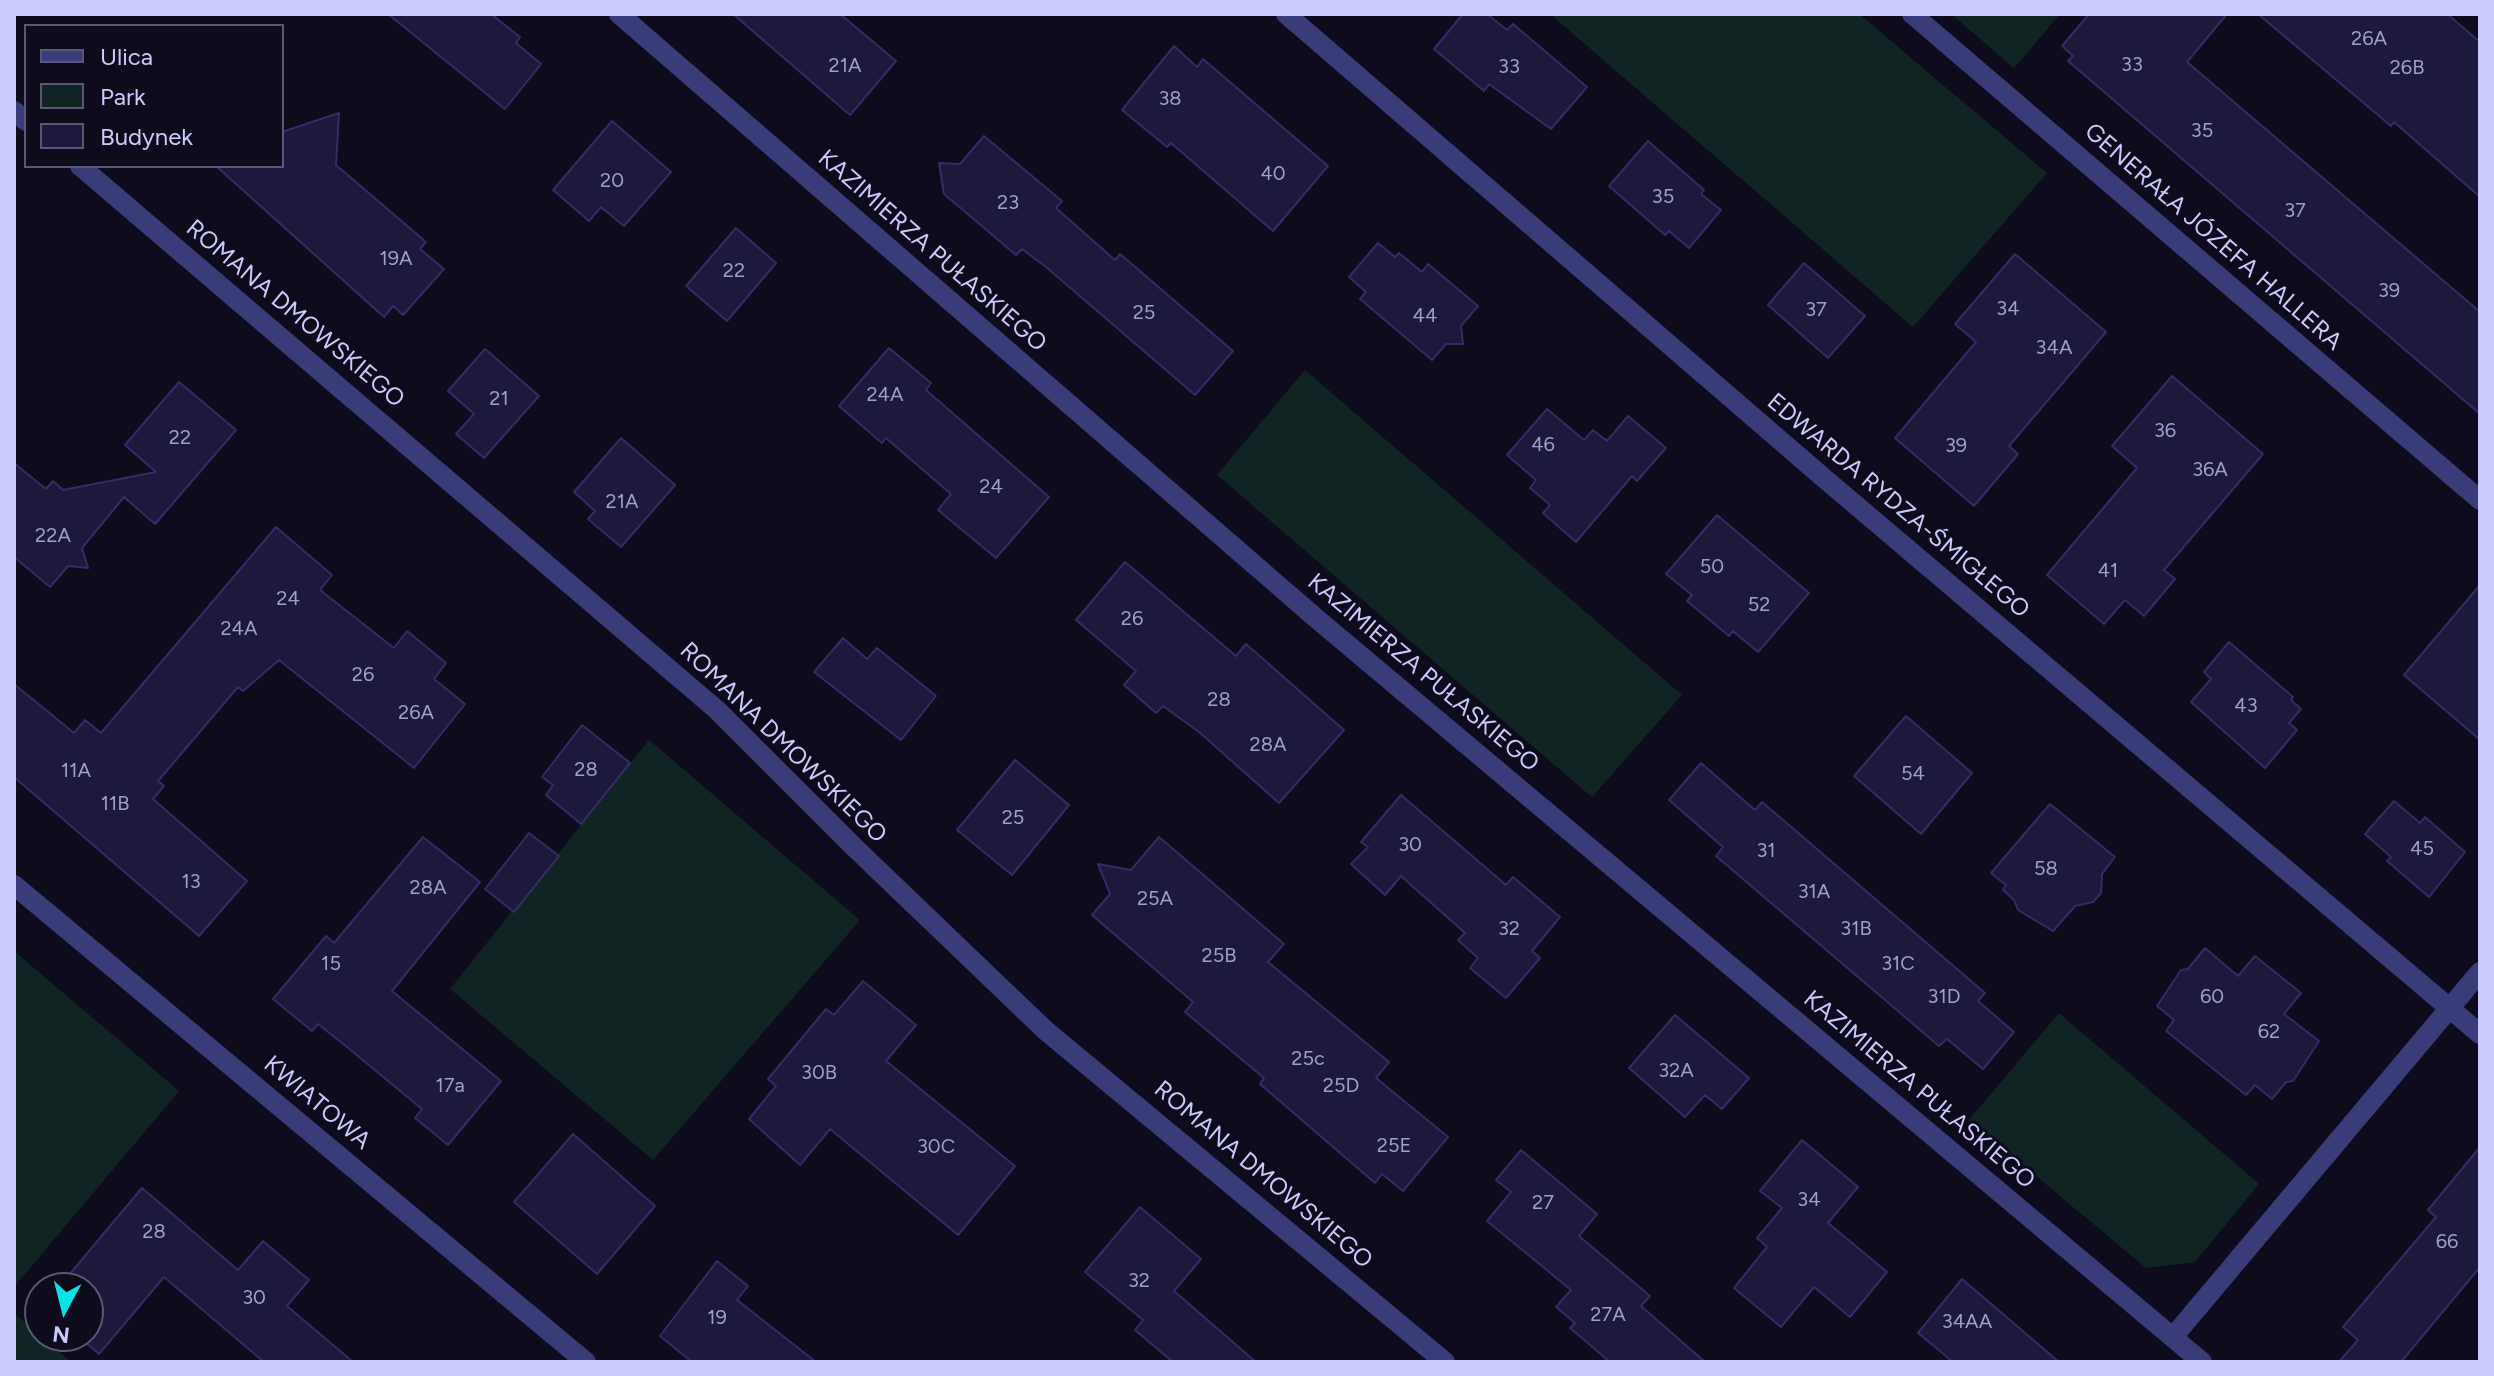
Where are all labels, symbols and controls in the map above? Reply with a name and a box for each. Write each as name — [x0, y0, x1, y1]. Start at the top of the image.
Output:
legend — [24, 24, 284, 168]
house number: 26A — [2351, 27, 2387, 51]
text: Ulica — [100, 42, 153, 71]
house number: 33 — [2121, 53, 2143, 77]
house number: 21A — [829, 54, 861, 78]
house number: 33 — [1498, 55, 1520, 79]
house number: 26B — [2390, 56, 2424, 80]
text: Park — [100, 82, 146, 111]
house number: 38 — [1158, 87, 1182, 111]
street label: GENERAŁA JÓZEFA HALLERA — [2078, 117, 2348, 357]
house number: 35 — [2191, 119, 2213, 143]
text: Budynek — [100, 122, 193, 151]
street label: KAZIMIERZA PUŁASKIEGO — [812, 144, 1052, 358]
house number: 40 — [1260, 162, 1286, 186]
house number: 20 — [600, 169, 624, 193]
house number: 35 — [1652, 185, 1674, 209]
house number: 23 — [997, 191, 1019, 215]
house number: 37 — [2284, 199, 2306, 223]
street label: ROMANA DMOWSKIEGO — [180, 214, 410, 414]
house number: 19A — [379, 247, 413, 271]
house number: 22 — [723, 259, 745, 283]
house number: 39 — [2378, 279, 2400, 303]
house number: 34 — [1996, 297, 2020, 321]
house number: 37 — [1805, 298, 1827, 322]
house number: 25 — [1133, 301, 1155, 325]
house number: 44 — [1413, 304, 1437, 328]
house number: 34A — [2036, 336, 2072, 360]
house number: 24A — [866, 383, 904, 407]
house number: 21 — [489, 387, 509, 411]
street label: EDWARDA RYDZA-ŚMIGŁEGO — [1761, 388, 2035, 624]
house number: 36 — [2154, 419, 2176, 443]
house number: 22 — [169, 426, 191, 450]
house number: 46 — [1531, 433, 1555, 457]
house number: 39 — [1945, 434, 1967, 458]
house number: 36A — [2192, 458, 2228, 482]
house number: 24 — [979, 475, 1003, 499]
house number: 21A — [606, 490, 638, 514]
house number: 22A — [35, 524, 71, 548]
house number: 50 — [1700, 555, 1724, 579]
house number: 41 — [2098, 559, 2118, 583]
street label: KAZIMIERZA PUŁASKIEGO — [1302, 568, 1544, 778]
house number: 24 — [276, 587, 300, 611]
house number: 52 — [1748, 593, 1770, 617]
house number: 26 — [1121, 607, 1143, 631]
house number: 24A — [220, 617, 258, 641]
street label: ROMANA DMOWSKIEGO — [674, 637, 892, 849]
house number: 26 — [352, 663, 374, 687]
house number: 28 — [1207, 688, 1231, 712]
house number: 43 — [2234, 694, 2258, 718]
house number: 26A — [398, 701, 434, 725]
house number: 28A — [1250, 733, 1286, 757]
house number: 28 — [574, 758, 598, 782]
house number: 11A — [61, 759, 91, 783]
house number: 54 — [1901, 762, 1925, 786]
house number: 11B — [101, 792, 129, 816]
house number: 25 — [1002, 806, 1024, 830]
house number: 30 — [1398, 833, 1422, 857]
house number: 45 — [2410, 837, 2434, 861]
house number: 31 — [1756, 839, 1776, 863]
house number: 58 — [2034, 857, 2058, 881]
house number: 13 — [181, 870, 201, 894]
house number: 28A — [410, 876, 446, 900]
house number: 31A — [1798, 880, 1830, 904]
house number: 25A — [1137, 887, 1173, 911]
house number: 32 — [1498, 917, 1520, 941]
house number: 31B — [1840, 917, 1872, 941]
house number: 25B — [1202, 944, 1236, 968]
house number: 15 — [321, 952, 341, 976]
house number: 31C — [1881, 952, 1915, 976]
street label: KAZIMIERZA PUŁASKIEGO — [1798, 985, 2040, 1195]
house number: 31D — [1928, 985, 1960, 1009]
house number: 60 — [2200, 985, 2224, 1009]
house number: 62 — [2258, 1020, 2280, 1044]
house number: 25c — [1291, 1047, 1325, 1071]
street label: KWIATOWA — [258, 1050, 376, 1156]
house number: 32A — [1658, 1059, 1694, 1083]
house number: 30B — [801, 1061, 837, 1085]
house number: 17a — [435, 1074, 465, 1098]
house number: 25D — [1323, 1074, 1359, 1098]
street label: ROMANA DMOWSKIEGO — [1148, 1075, 1378, 1275]
house number: 25E — [1377, 1134, 1411, 1158]
house number: 30C — [917, 1135, 955, 1159]
house number: 34 — [1797, 1188, 1821, 1212]
house number: 27 — [1532, 1191, 1554, 1215]
house number: 28 — [142, 1220, 166, 1244]
house number: 66 — [2436, 1230, 2458, 1254]
house number: 32 — [1128, 1269, 1150, 1293]
north arrow — [24, 1272, 104, 1352]
house number: 30 — [242, 1286, 266, 1310]
house number: 27A — [1590, 1303, 1626, 1327]
house number: 19 — [707, 1306, 727, 1330]
house number: 34AA — [1942, 1310, 1992, 1334]
text: N — [51, 1320, 71, 1349]

